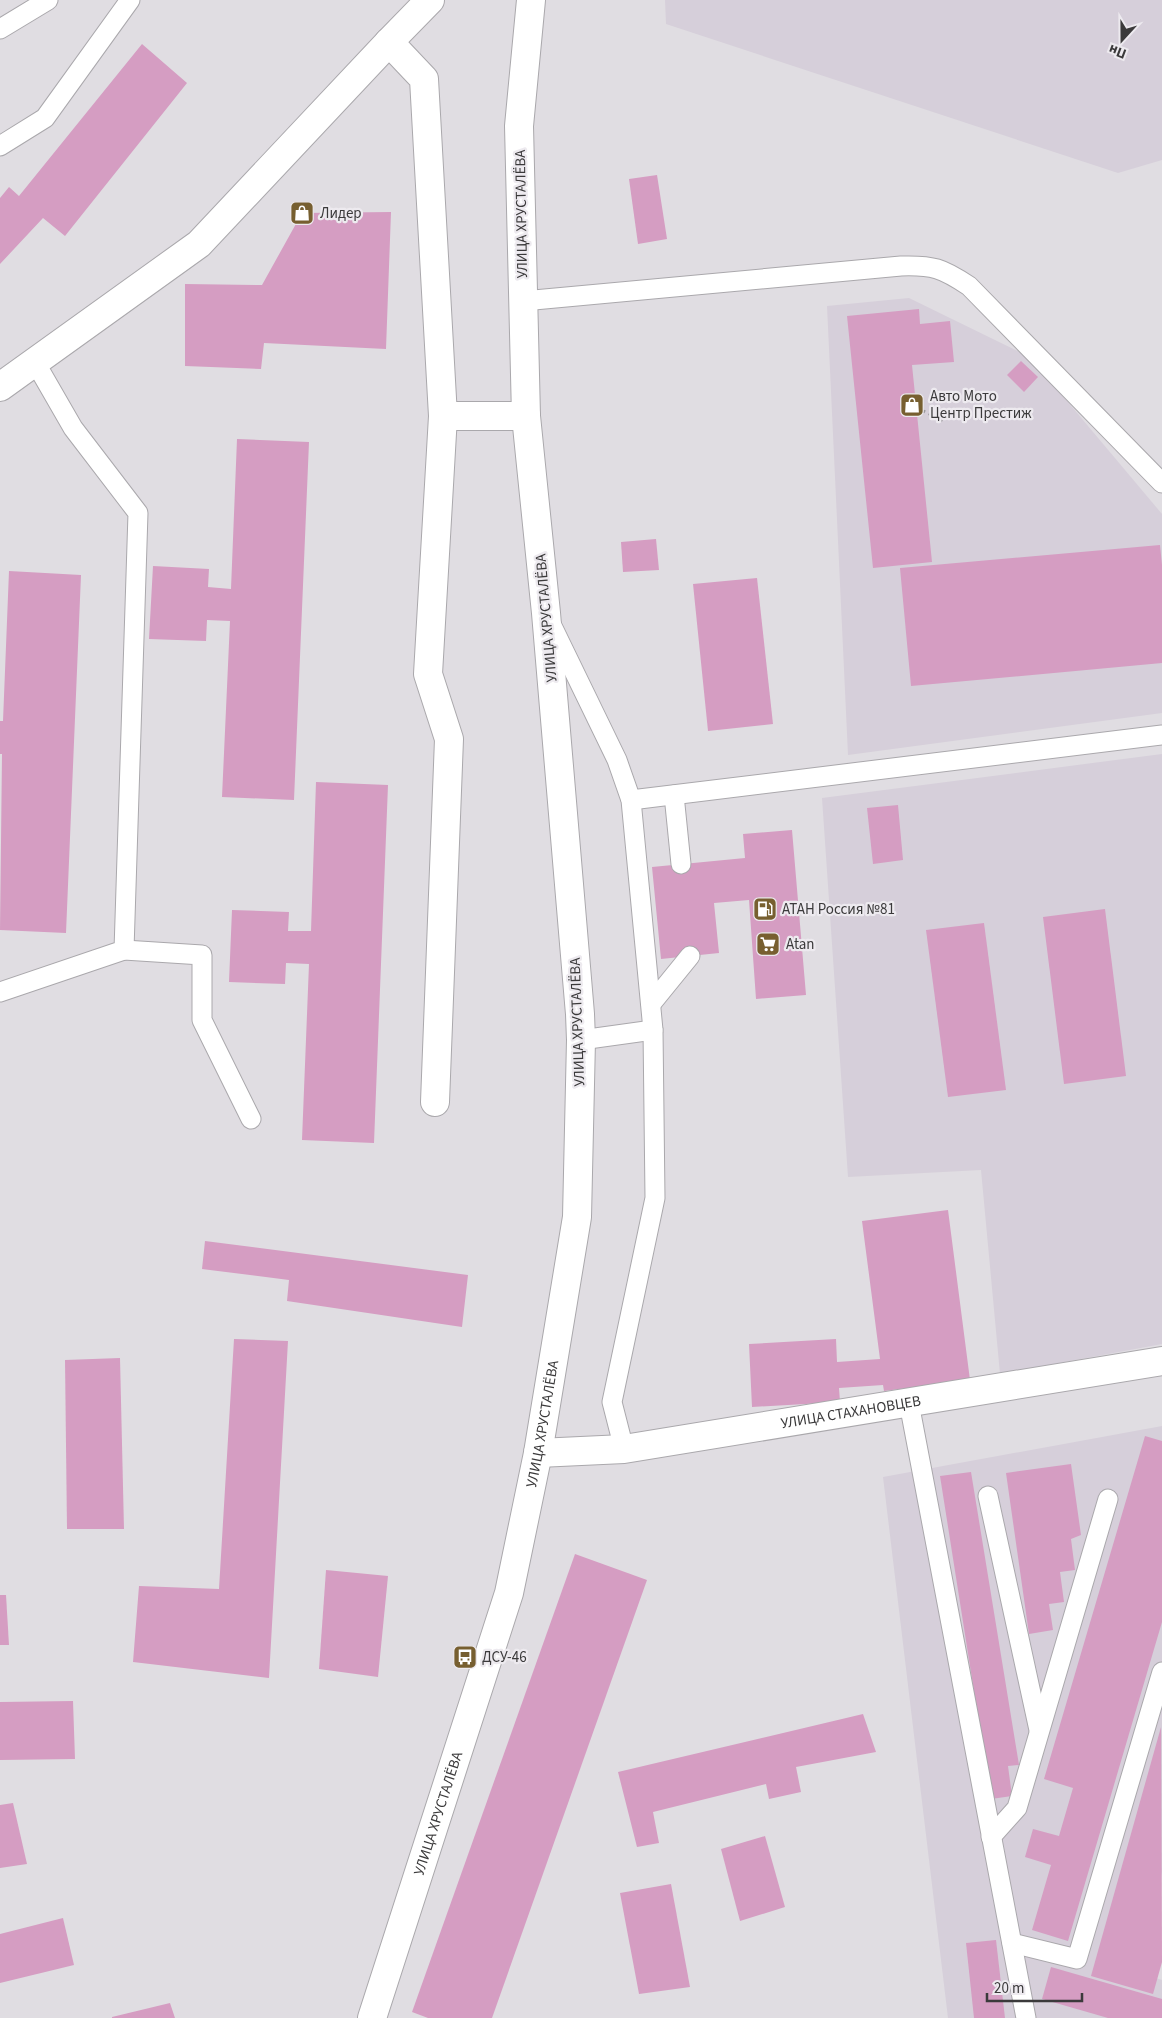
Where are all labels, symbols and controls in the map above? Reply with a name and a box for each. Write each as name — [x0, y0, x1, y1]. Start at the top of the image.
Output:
north arrow — [1097, 15, 1147, 65]
text: Пн — [1106, 39, 1129, 64]
street label: УЛИЦА ХРУСТАЛЁВА — [510, 149, 533, 279]
shop icon: Лидер — [289, 200, 315, 226]
place label: Лидер — [320, 203, 362, 224]
place label: Авто Мото Центр Престиж — [930, 386, 1032, 424]
shop icon: Авто Мото Центр Престиж — [899, 392, 925, 418]
street label: УЛИЦА ХРУСТАЛЁВА — [530, 552, 563, 683]
fuel station icon: АТАН Россия №81 — [752, 896, 778, 922]
place label: АТАН Россия №81 — [782, 899, 895, 920]
supermarket icon: Atan — [755, 931, 781, 957]
place label: Atan — [786, 934, 814, 955]
street label: УЛИЦА ХРУСТАЛЁВА — [565, 956, 590, 1087]
street label: УЛИЦА ХРУСТАЛЁВА — [521, 1358, 564, 1490]
street label: УЛИЦА СТАХАНОВЦЕВ — [779, 1391, 923, 1434]
bus stop icon: ДСУ-46 — [452, 1644, 478, 1670]
place label: ДСУ-46 — [482, 1647, 527, 1668]
street label: УЛИЦА ХРУСТАЛЁВА — [409, 1748, 468, 1878]
scale bar — [987, 1970, 1082, 2002]
text: 20 m — [994, 1978, 1024, 1999]

